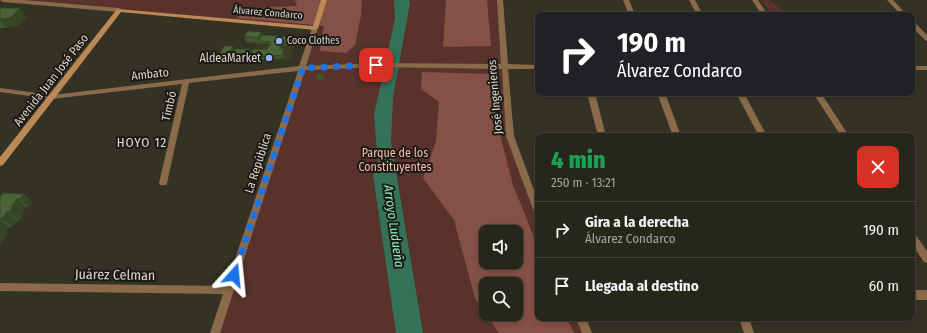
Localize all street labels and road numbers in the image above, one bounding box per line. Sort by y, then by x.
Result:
street label: Álvarez Condarco [233,2,303,22]
street label: Avenida Juan José Paso [11,31,91,129]
street label: José Ingenieros [485,59,505,135]
street label: Ambato [130,65,170,83]
street label: Timbó [159,90,179,122]
street label: La República [242,131,274,195]
street label: Juárez Celman [75,266,155,284]

